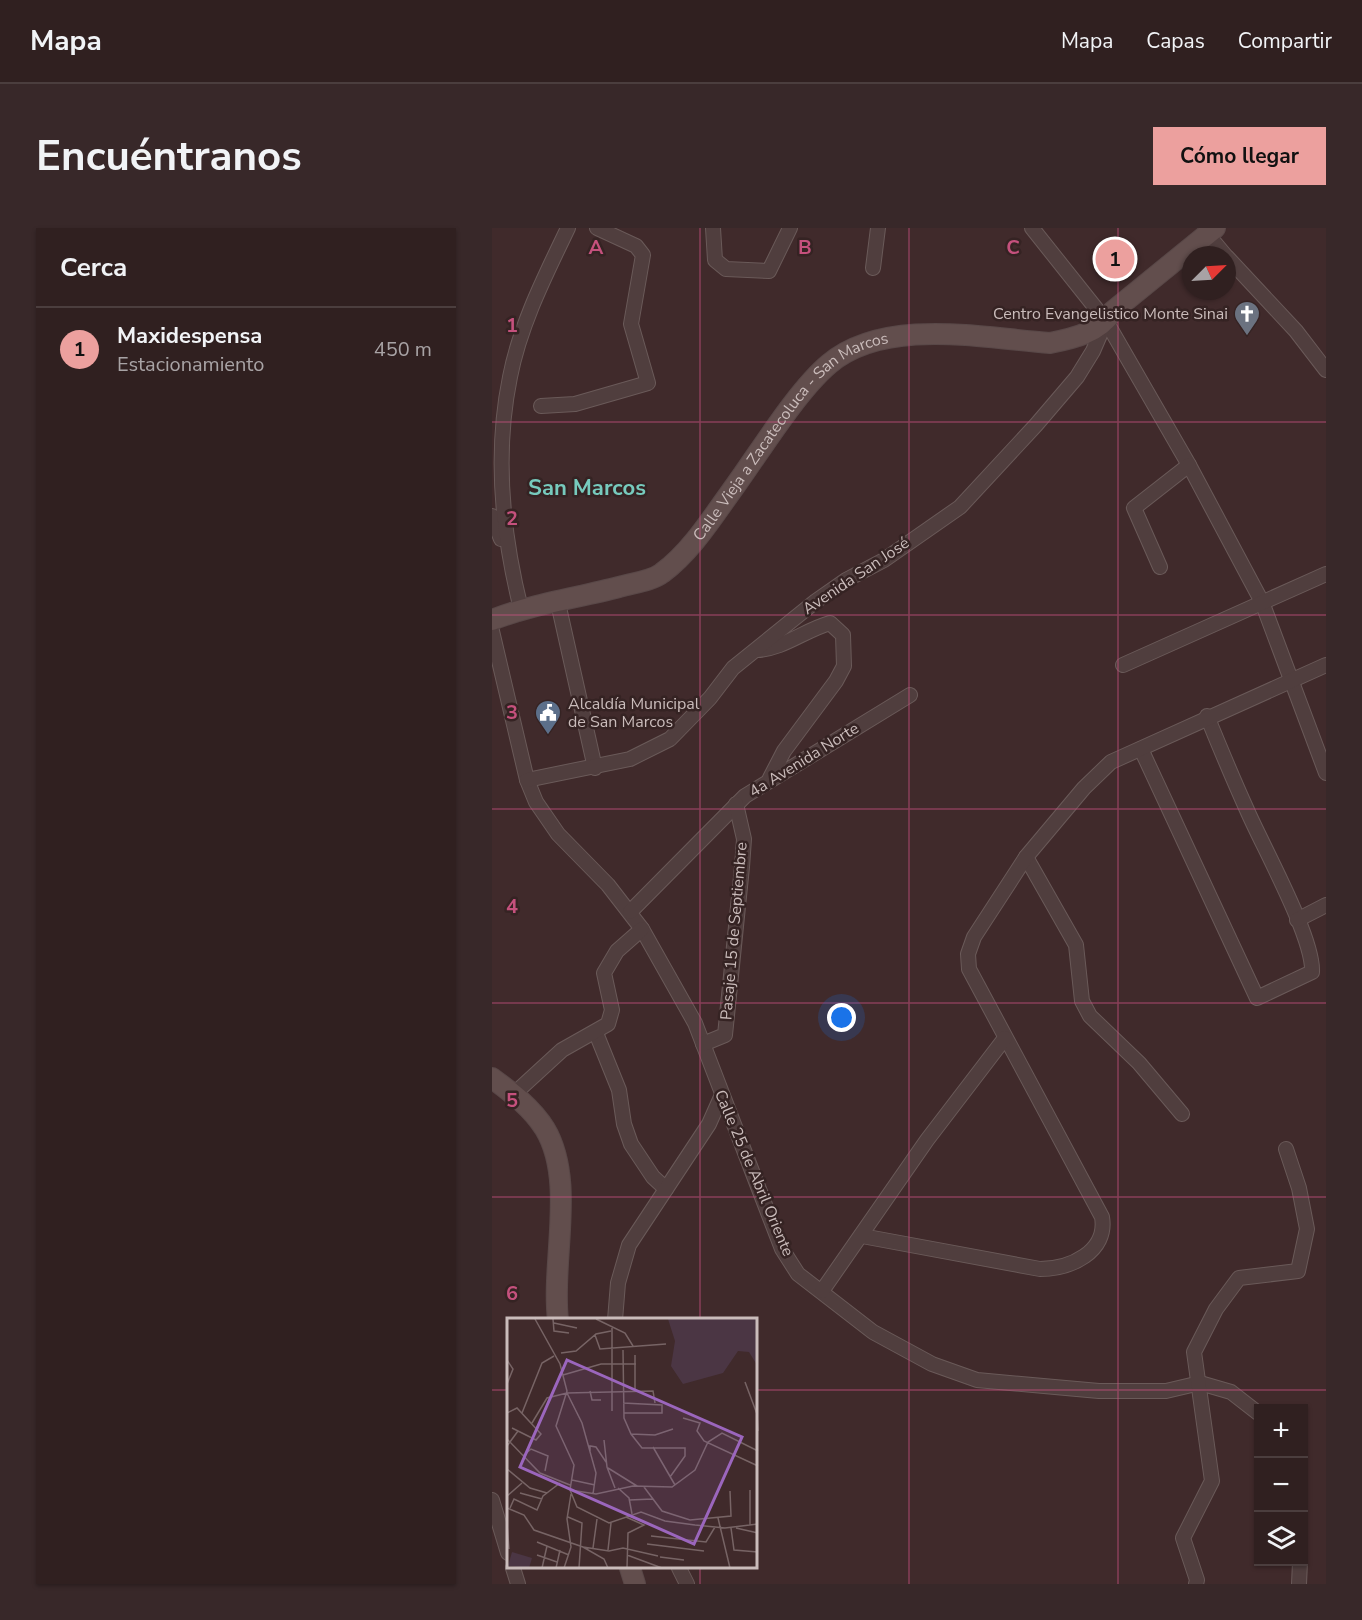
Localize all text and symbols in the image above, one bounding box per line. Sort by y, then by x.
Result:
text: Mapa [30,22,102,60]
text: Mapa [1061,27,1113,55]
text: Capas [1146,27,1205,55]
text: Compartir [1238,27,1332,55]
button: Cómo llegar [1153,127,1326,185]
text: Encuéntranos [36,128,302,185]
text: A [589,234,604,261]
text: B [798,234,812,261]
text: C [1006,234,1020,261]
pin: 1 [1096,237,1134,282]
north arrow [1182,246,1236,300]
text: Cerca [60,250,127,285]
church icon: Centro Evangelistico Monte Sinai [1232,299,1262,337]
place label: Centro Evangelistico Monte Sinai [993,303,1228,325]
text: 1 [506,312,518,339]
text: Maxidespensa [117,321,262,351]
street label: Calle Vieja a Zacatecoluca - San Marcos [688,327,890,546]
text: 1 [74,336,86,363]
text: 450 m [374,336,432,363]
text: Estacionamiento [117,351,264,378]
district label: San Marcos [528,473,646,503]
text: 2 [506,505,518,532]
street label: Avenida San José [798,532,914,620]
place label: Alcaldía Municipal de San Marcos [568,693,700,733]
public building icon: Alcaldía Municipal de San Marcos [533,698,563,736]
text: 3 [506,699,518,726]
street label: 4a Avenida Norte [745,717,863,803]
street label: Pasaje 15 de Septiembre [715,841,753,1021]
text: 4 [506,893,518,920]
your location [827,1003,856,1032]
street label: Calle 25 de Abril Oriente [709,1086,799,1260]
text: 5 [506,1087,518,1114]
text: 6 [506,1280,518,1307]
inset map [507,1318,758,1569]
map controls [1254,1404,1308,1566]
button: + [1254,1404,1308,1458]
button: − [1254,1458,1308,1512]
button: layers [1254,1512,1308,1566]

